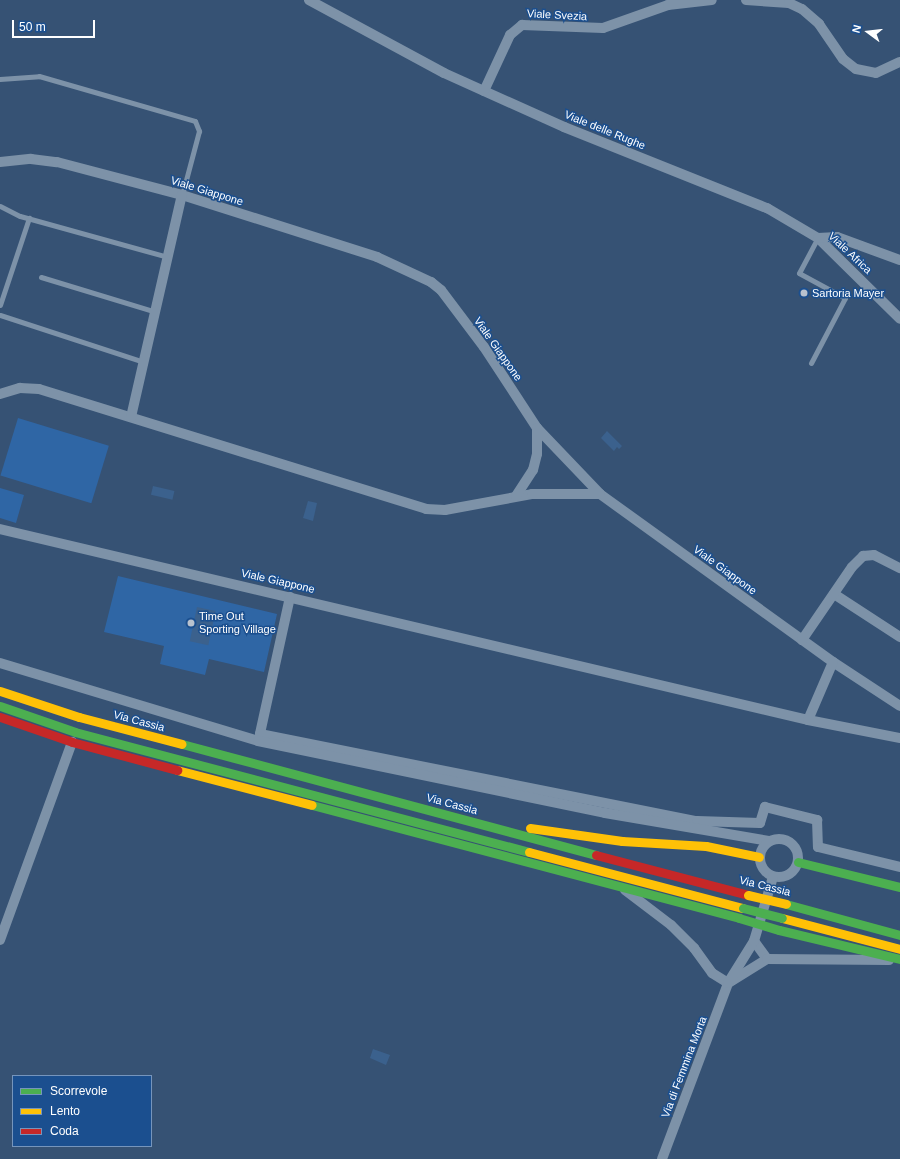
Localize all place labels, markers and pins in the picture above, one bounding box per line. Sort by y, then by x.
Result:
place label: Sartoria Mayer [812,286,884,300]
marker: Sartoria Mayer [799,288,809,298]
place label: Time Out Sporting Village [199,610,276,636]
marker: Time Out Sporting Village [186,618,196,628]

